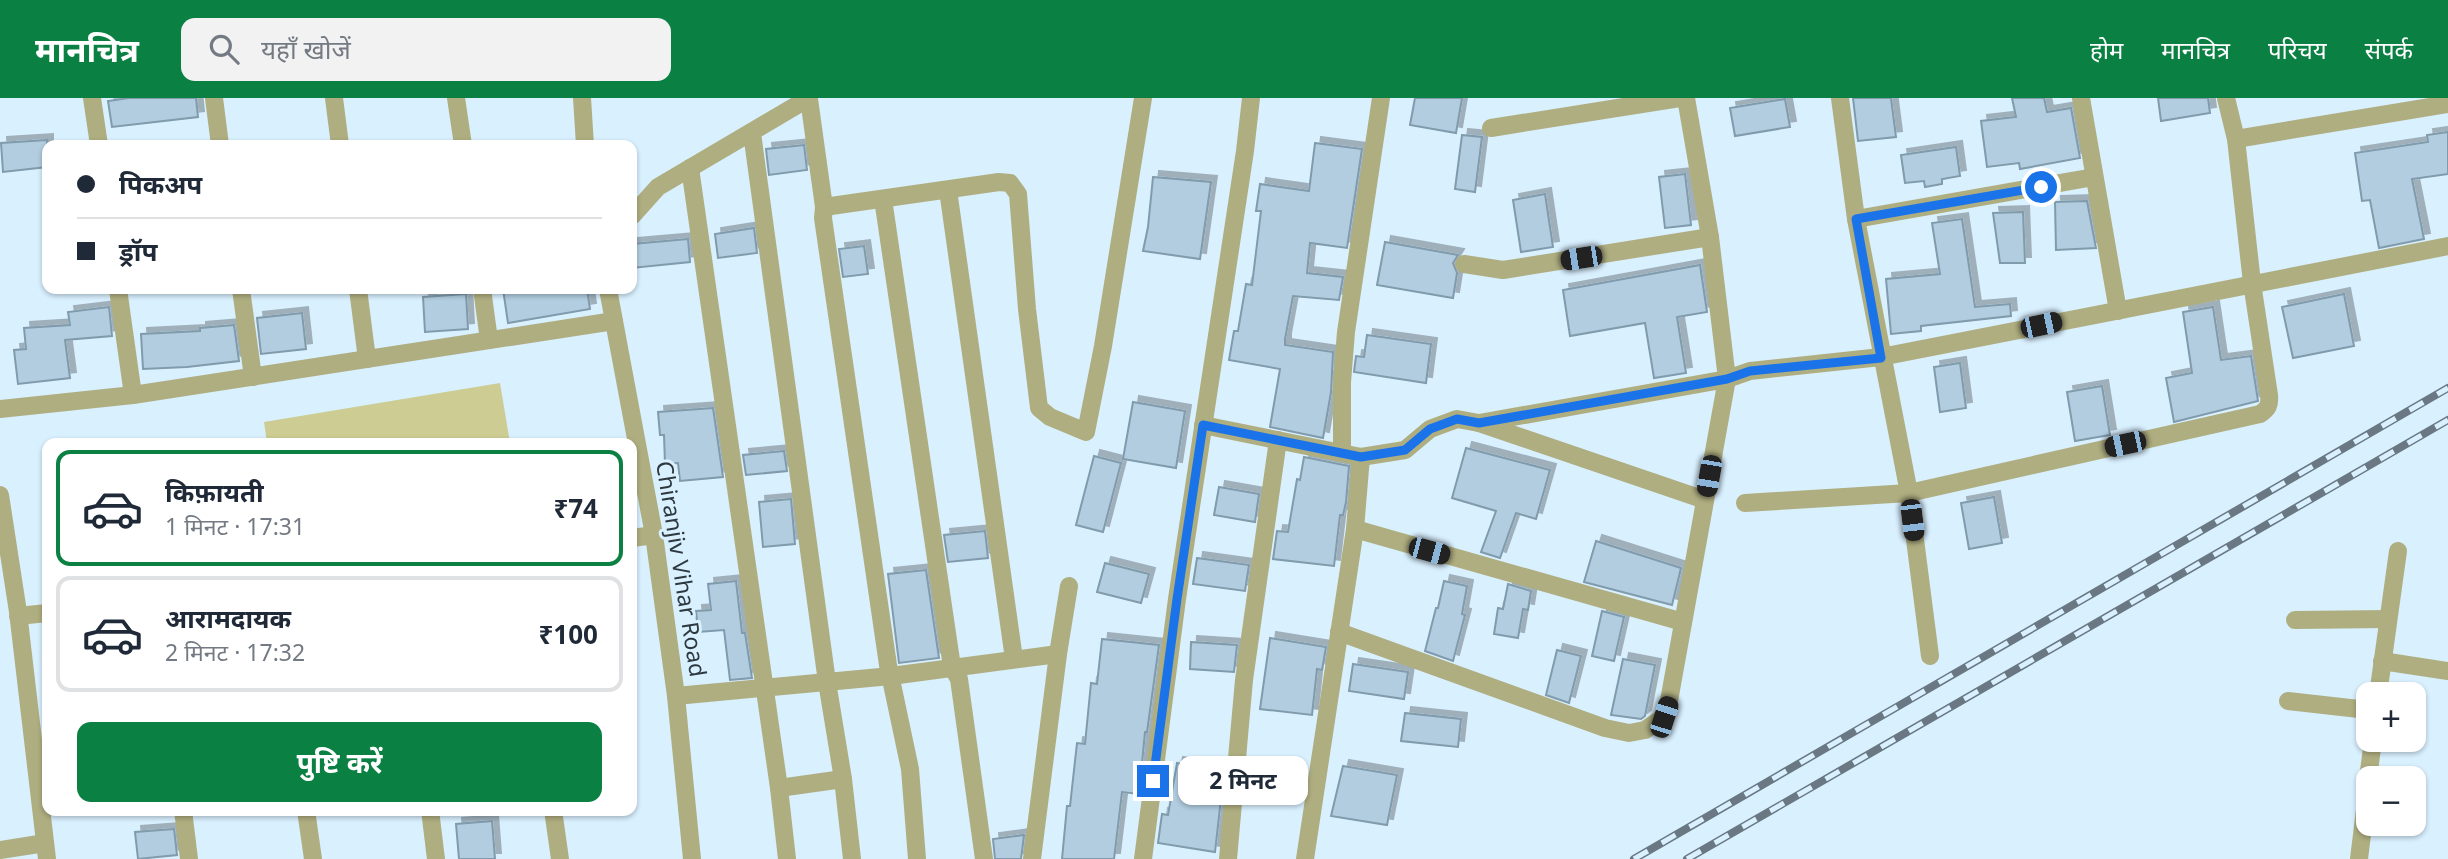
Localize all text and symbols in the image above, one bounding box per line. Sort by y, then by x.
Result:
search box [181,18,671,81]
text: मानचित्र [35,27,139,72]
icon: search [205,30,243,68]
text: यहाँ खोजें [261,31,351,67]
text: होम [2090,33,2123,66]
text: मानचित्र [2161,33,2230,66]
text: परिचय [2268,33,2327,66]
text: संपर्क [2365,33,2413,66]
text: पिकअप [119,166,202,202]
route start [2025,171,2057,203]
text: ड्रॉप [119,233,157,269]
car [1559,244,1604,272]
car [2019,310,2064,340]
car [2103,429,2148,459]
car [1696,453,1723,499]
street label: Chiranjiv Vihar Road [649,459,715,679]
text: किफ़ायती [165,474,264,510]
icon: car [81,477,144,540]
text: ₹74 [553,490,598,526]
car [1900,498,1925,542]
text: 1 मिनट · 17:31 [165,510,305,542]
car [1406,535,1453,567]
text: आरामदायक [165,600,291,636]
icon: car [81,603,144,666]
text: ₹100 [539,616,598,652]
text: 2 मिनट · 17:32 [165,636,305,668]
map controls [2356,682,2426,836]
button: + [2356,682,2426,752]
car [1648,694,1681,740]
button: पुष्टि करें [77,722,602,802]
callout: 2 मिनट [1178,756,1307,806]
text: 2 मिनट [1209,764,1277,796]
route end [1137,765,1169,797]
button: − [2356,766,2426,836]

